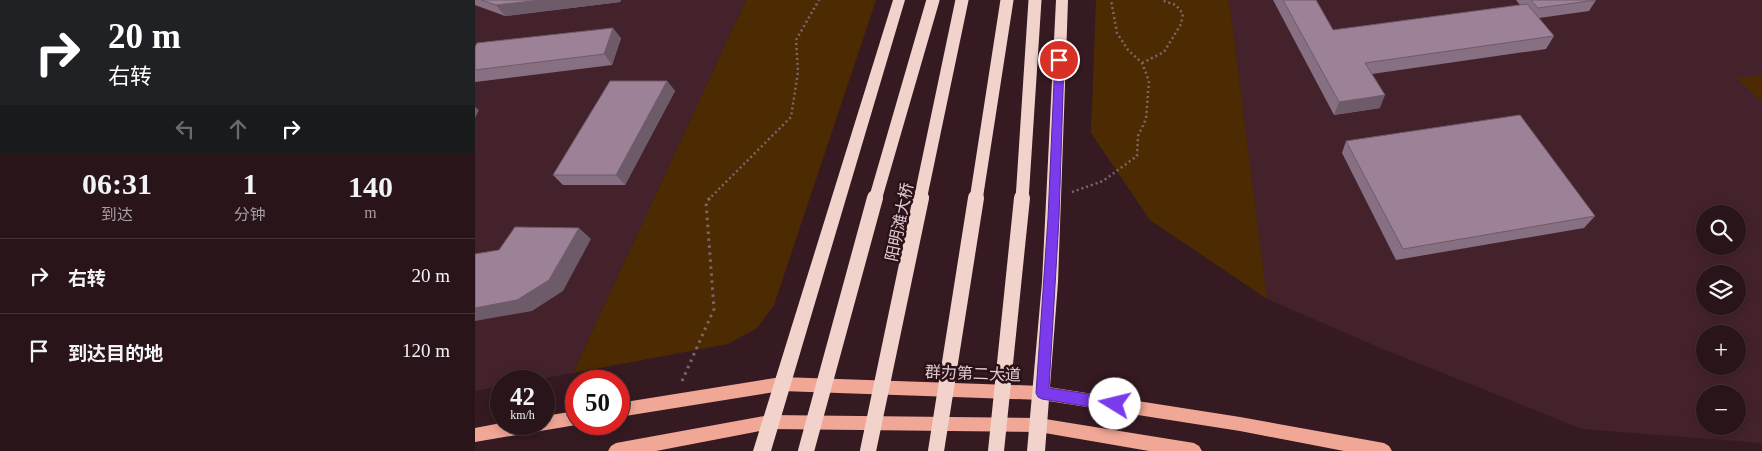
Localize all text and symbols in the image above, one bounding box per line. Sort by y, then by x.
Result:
text: 20 m [108,17,181,56]
icon: right [25,20,90,85]
pin [1038,39,1080,81]
icon: arrive [1045,46,1073,74]
text: 右转 [108,64,152,89]
icon: left [171,115,199,143]
icon: ahead [224,115,252,143]
icon: right [277,115,305,143]
text: 06:31 [82,167,152,200]
text: 1 [242,167,257,200]
text: 140 [348,170,393,203]
street label: 阳明滩大桥 [883,181,916,263]
text: m [364,204,377,221]
map controls [1696,205,1746,435]
button: search [1696,205,1746,255]
text: 到达 [101,206,133,223]
text: 分钟 [234,206,266,223]
icon: right [25,262,53,290]
text: 20 m [411,265,450,286]
button: layers [1696,265,1746,315]
text: 右转 [68,268,106,289]
button: + [1696,325,1746,375]
icon: arrive [25,337,53,365]
text: 120 m [402,340,450,361]
text: 到达目的地 [68,343,163,364]
street label: 群力第二大道 [925,363,1021,384]
speed limit sign: 50 [565,370,630,435]
position arrow [1088,377,1140,429]
text: 42 [510,383,535,410]
button: − [1696,385,1746,435]
text: km/h [510,408,535,422]

